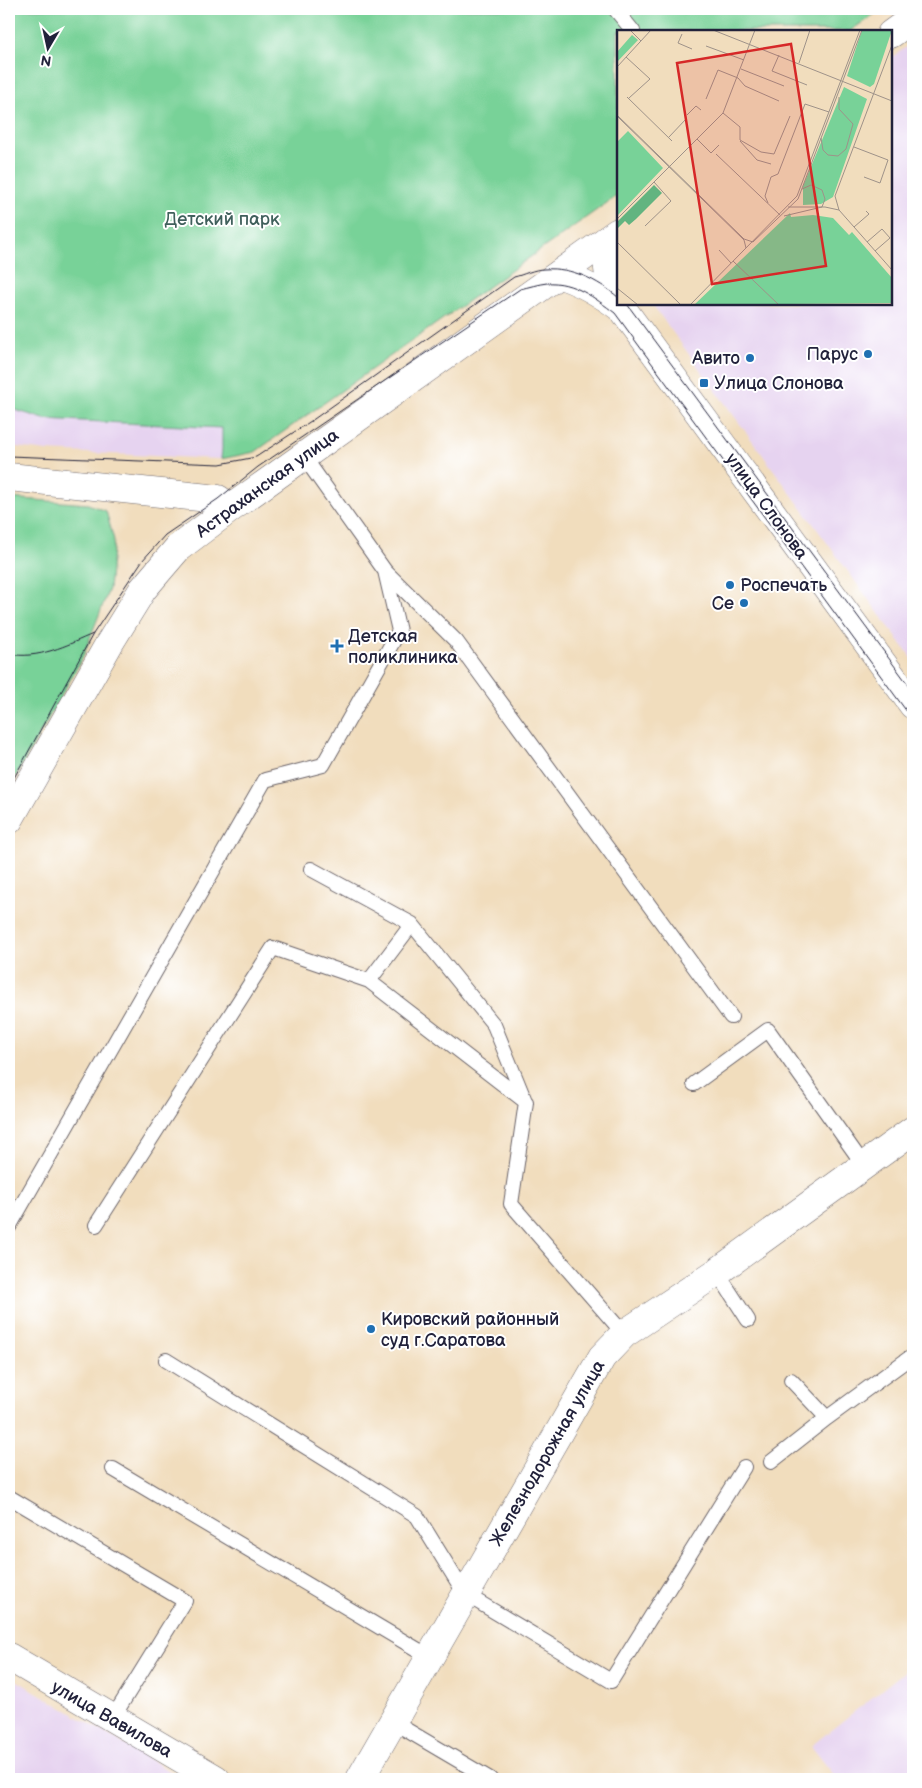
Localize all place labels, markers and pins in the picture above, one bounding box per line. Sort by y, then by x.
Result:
place label: Парус [807,344,858,365]
place label: Авито [691,348,740,369]
marker: Парус [862,348,874,360]
marker: Авито [744,352,756,364]
place label: Улица Слонова [714,373,844,394]
marker: Улица Слонова [698,377,710,389]
place label: Роспечать [740,575,827,596]
marker: Роспечать [724,579,736,591]
place label: Се [712,593,734,614]
marker: Се [738,597,750,609]
place label: Детская поликлиника [348,626,458,668]
marker: Детская поликлиника [330,639,344,653]
place label: Кировский районный суд г.Саратова [381,1309,559,1351]
marker: Кировский районный суд г.Саратова [365,1323,377,1335]

